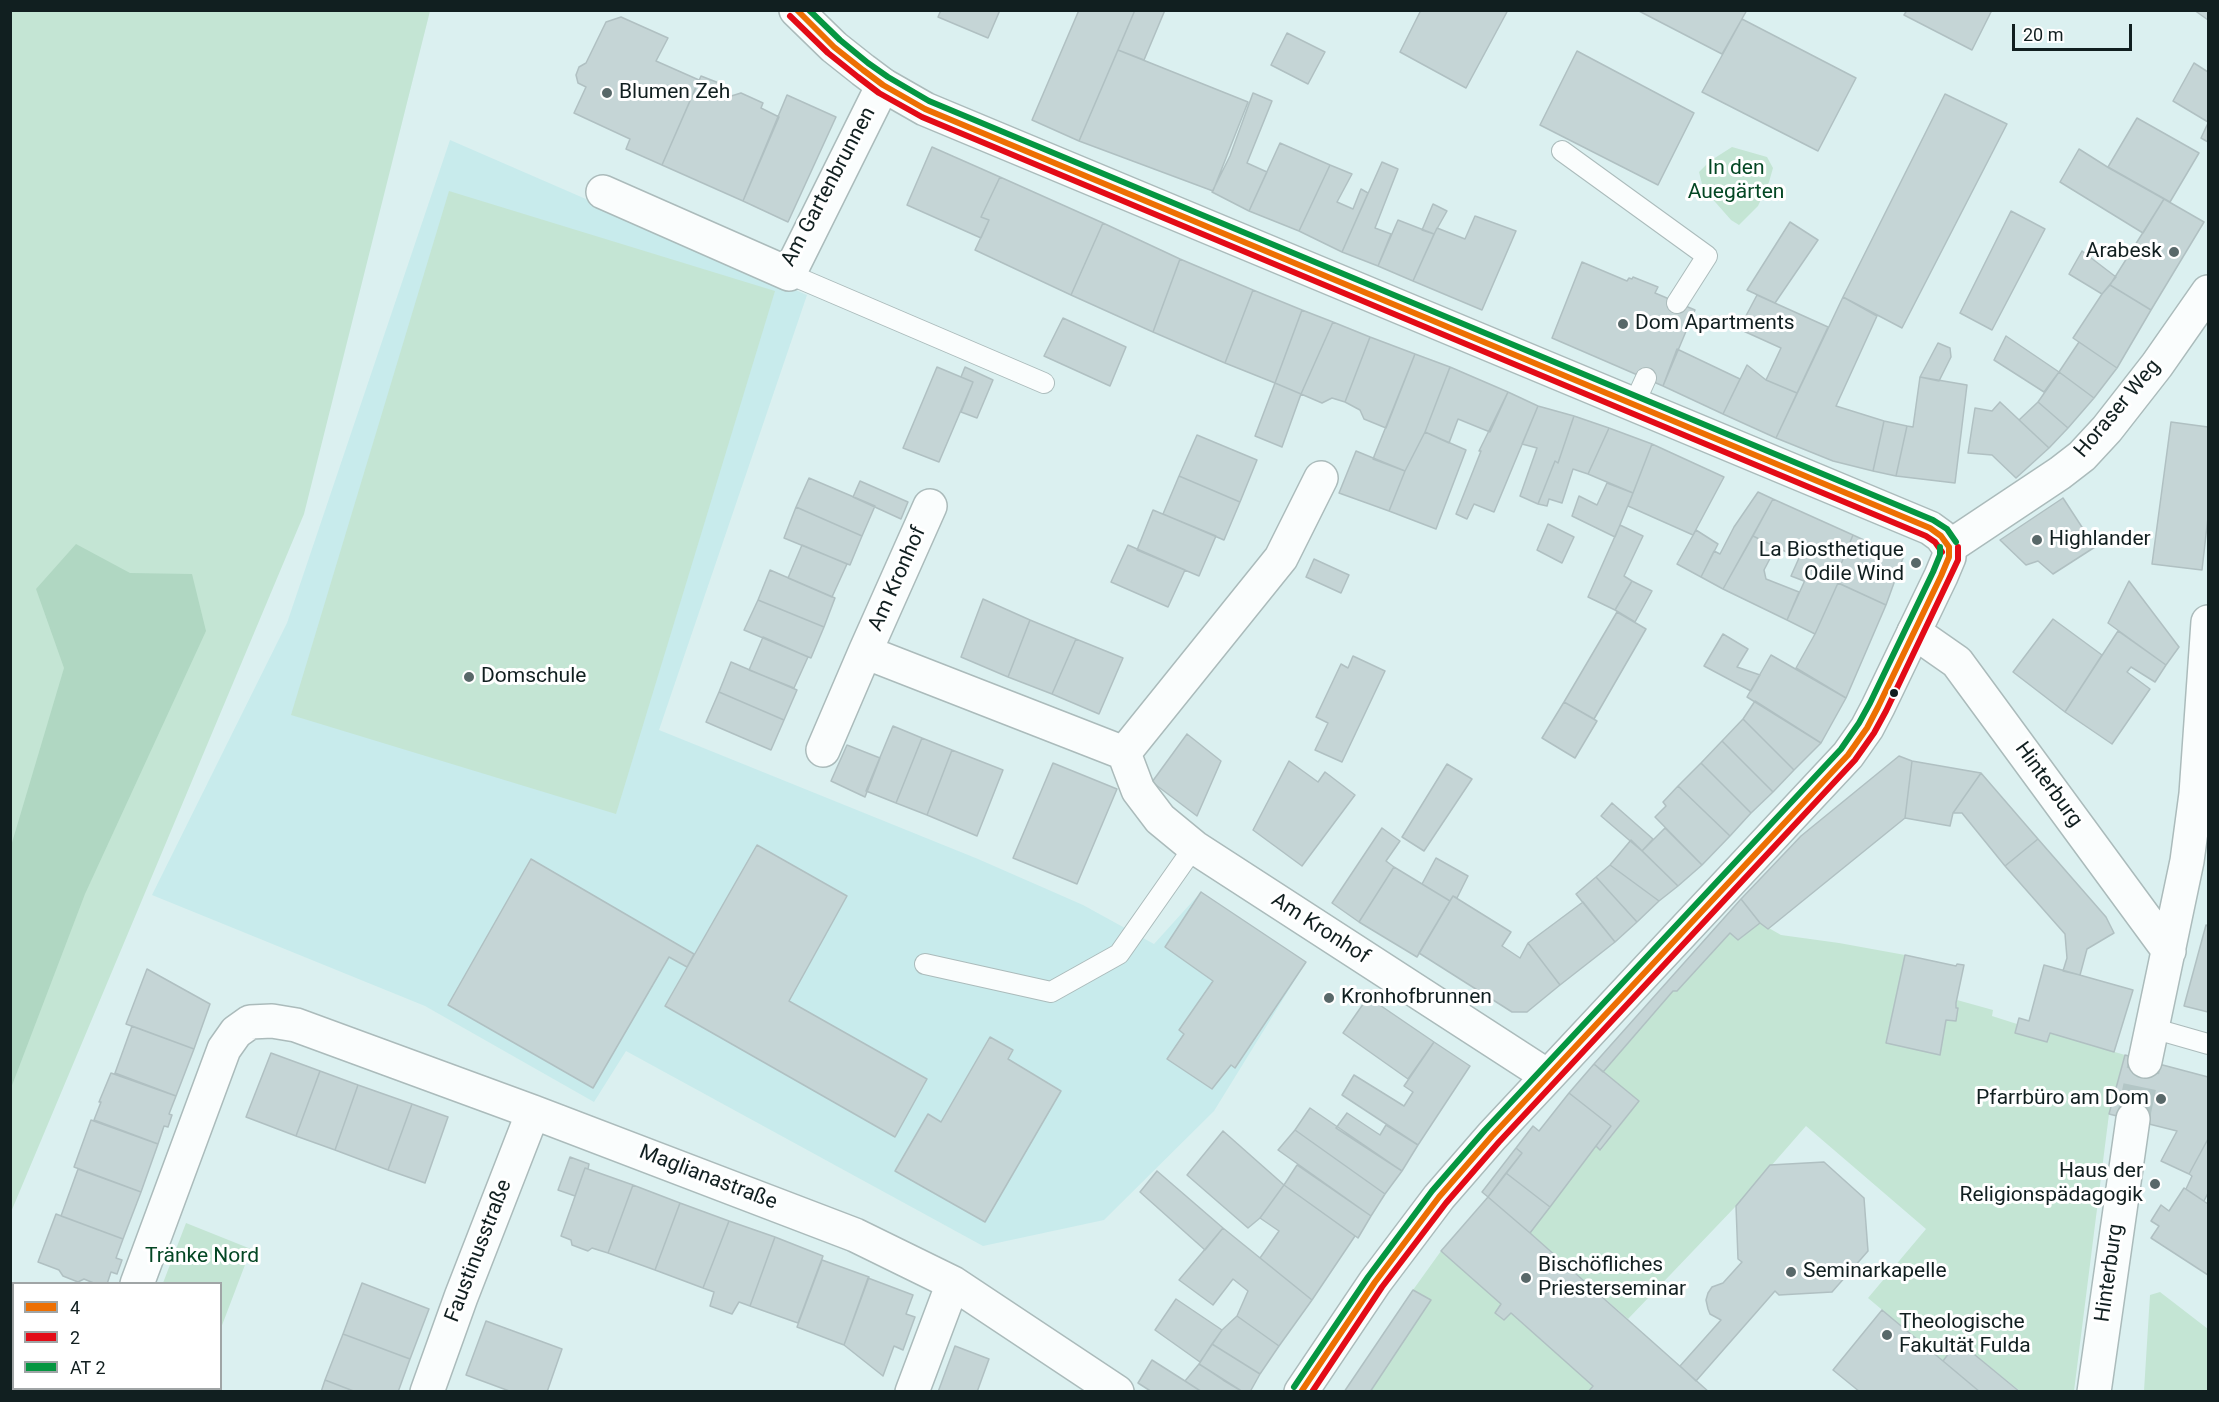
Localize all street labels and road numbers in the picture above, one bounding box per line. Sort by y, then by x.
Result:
street label: Am Gartenbrunnen [776,103,882,271]
street label: Horaser Weg [2070,355,2166,463]
street label: Am Kronhof [864,523,932,635]
street label: Hinterburg [2009,738,2087,832]
street label: Am Kronhof [1266,888,1374,970]
street label: Maglianastraße [635,1140,781,1216]
street label: Faustinusstraße [440,1176,518,1326]
street label: Hinterburg [2091,1222,2129,1324]

